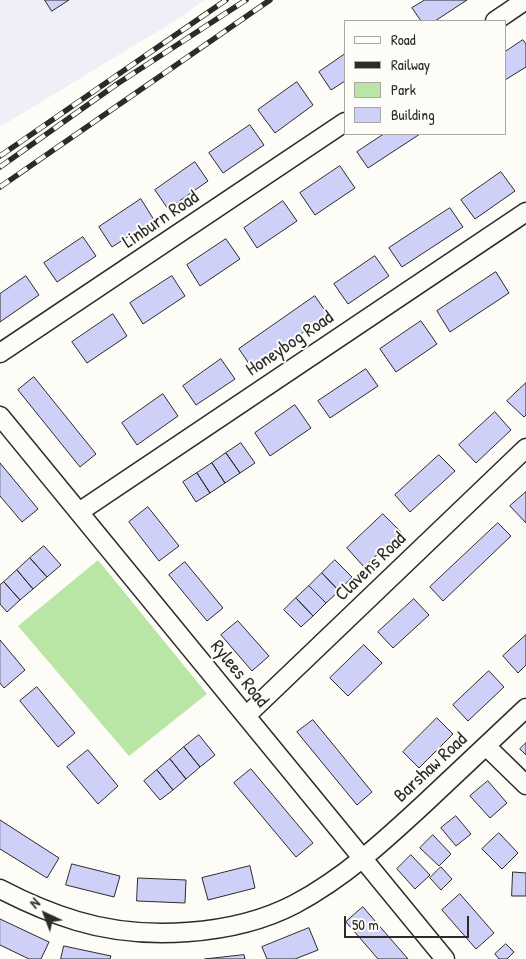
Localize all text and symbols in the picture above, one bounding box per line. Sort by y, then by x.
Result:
legend [344,20,506,135]
text: Road [391,29,416,50]
text: Railway [391,54,430,75]
text: Park [391,79,416,100]
text: Building [391,104,435,125]
street label: Linburn Road [119,186,203,254]
street label: Honeybog Road [242,307,338,381]
street label: Clavens Road [331,528,411,606]
street label: Rylees Road [205,636,273,712]
street label: Barshaw Road [390,728,472,808]
north arrow [20,889,70,939]
text: N [25,893,44,912]
scale bar [346,906,471,938]
text: 50 m [352,914,379,935]

